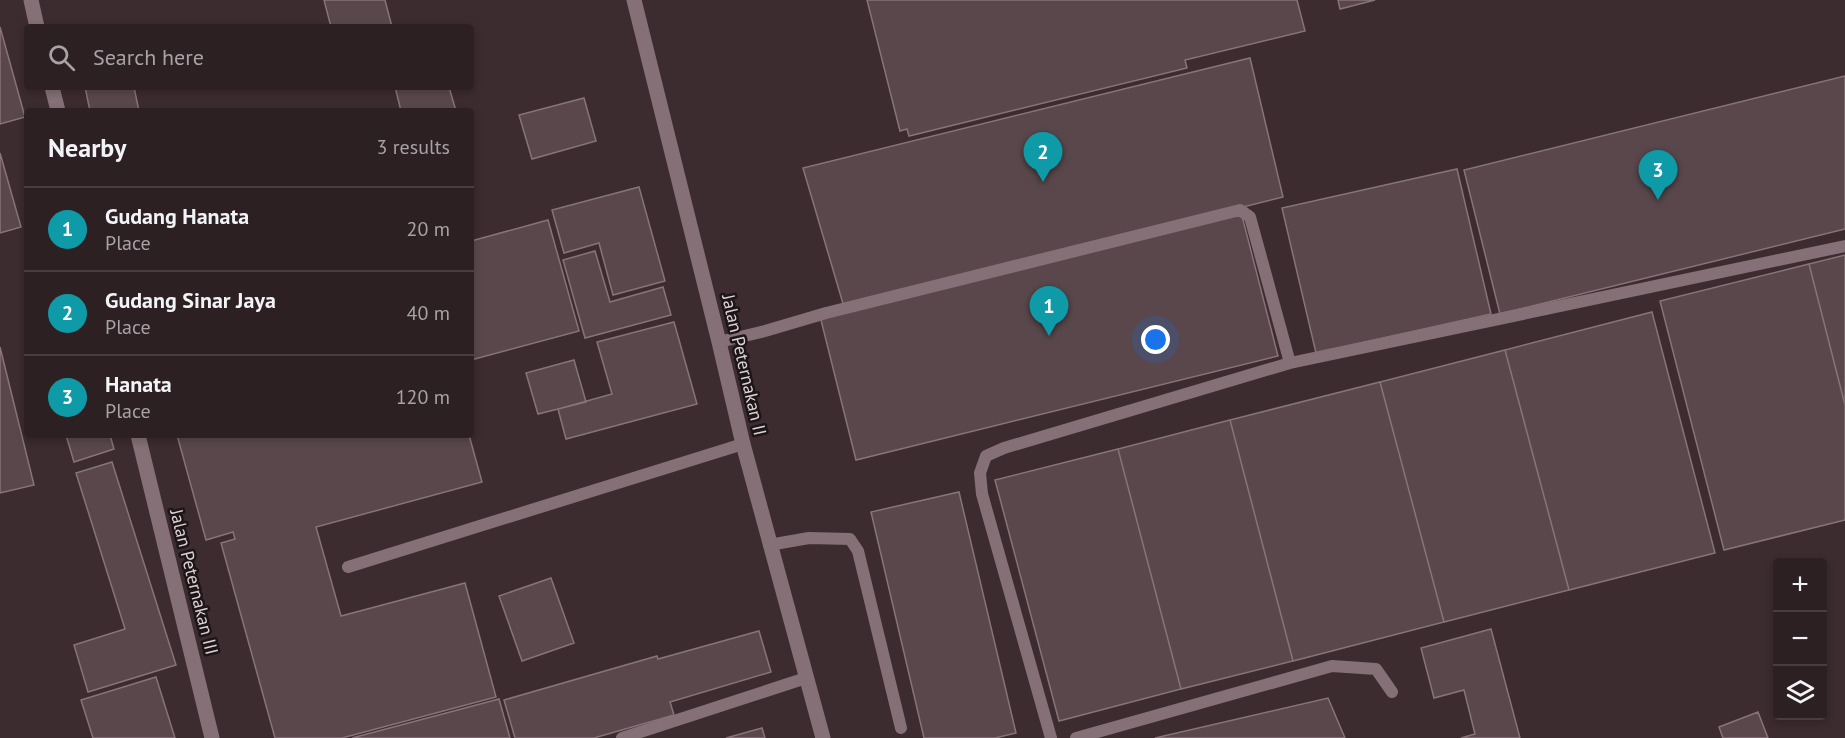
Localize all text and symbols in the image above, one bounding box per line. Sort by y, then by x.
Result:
search box [24,24,474,90]
icon: search [45,41,78,74]
text: Search here [93,43,204,71]
text: Nearby [48,131,126,164]
pin: 2 [1024,132,1062,182]
text: 3 results [377,134,450,160]
pin: 3 [1638,150,1678,200]
text: Gudang Hanata [105,202,249,230]
text: 1 [62,216,73,242]
text: 20 m [407,216,450,242]
text: Place [105,230,151,256]
text: Gudang Sinar Jaya [105,286,276,314]
pin: 1 [1030,286,1068,336]
street label: Jalan Peternakan II [717,291,772,438]
text: 2 [62,300,73,326]
text: 40 m [407,300,450,326]
text: Place [105,314,151,340]
your location [1141,325,1170,354]
text: Hanata [105,370,172,398]
text: 3 [62,384,73,410]
text: 120 m [396,384,450,410]
text: Place [105,398,151,424]
street label: Jalan Peternakan III [165,506,224,657]
map controls [1773,558,1827,720]
button: + [1773,558,1827,612]
button: − [1773,612,1827,666]
button: layers [1773,666,1827,720]

